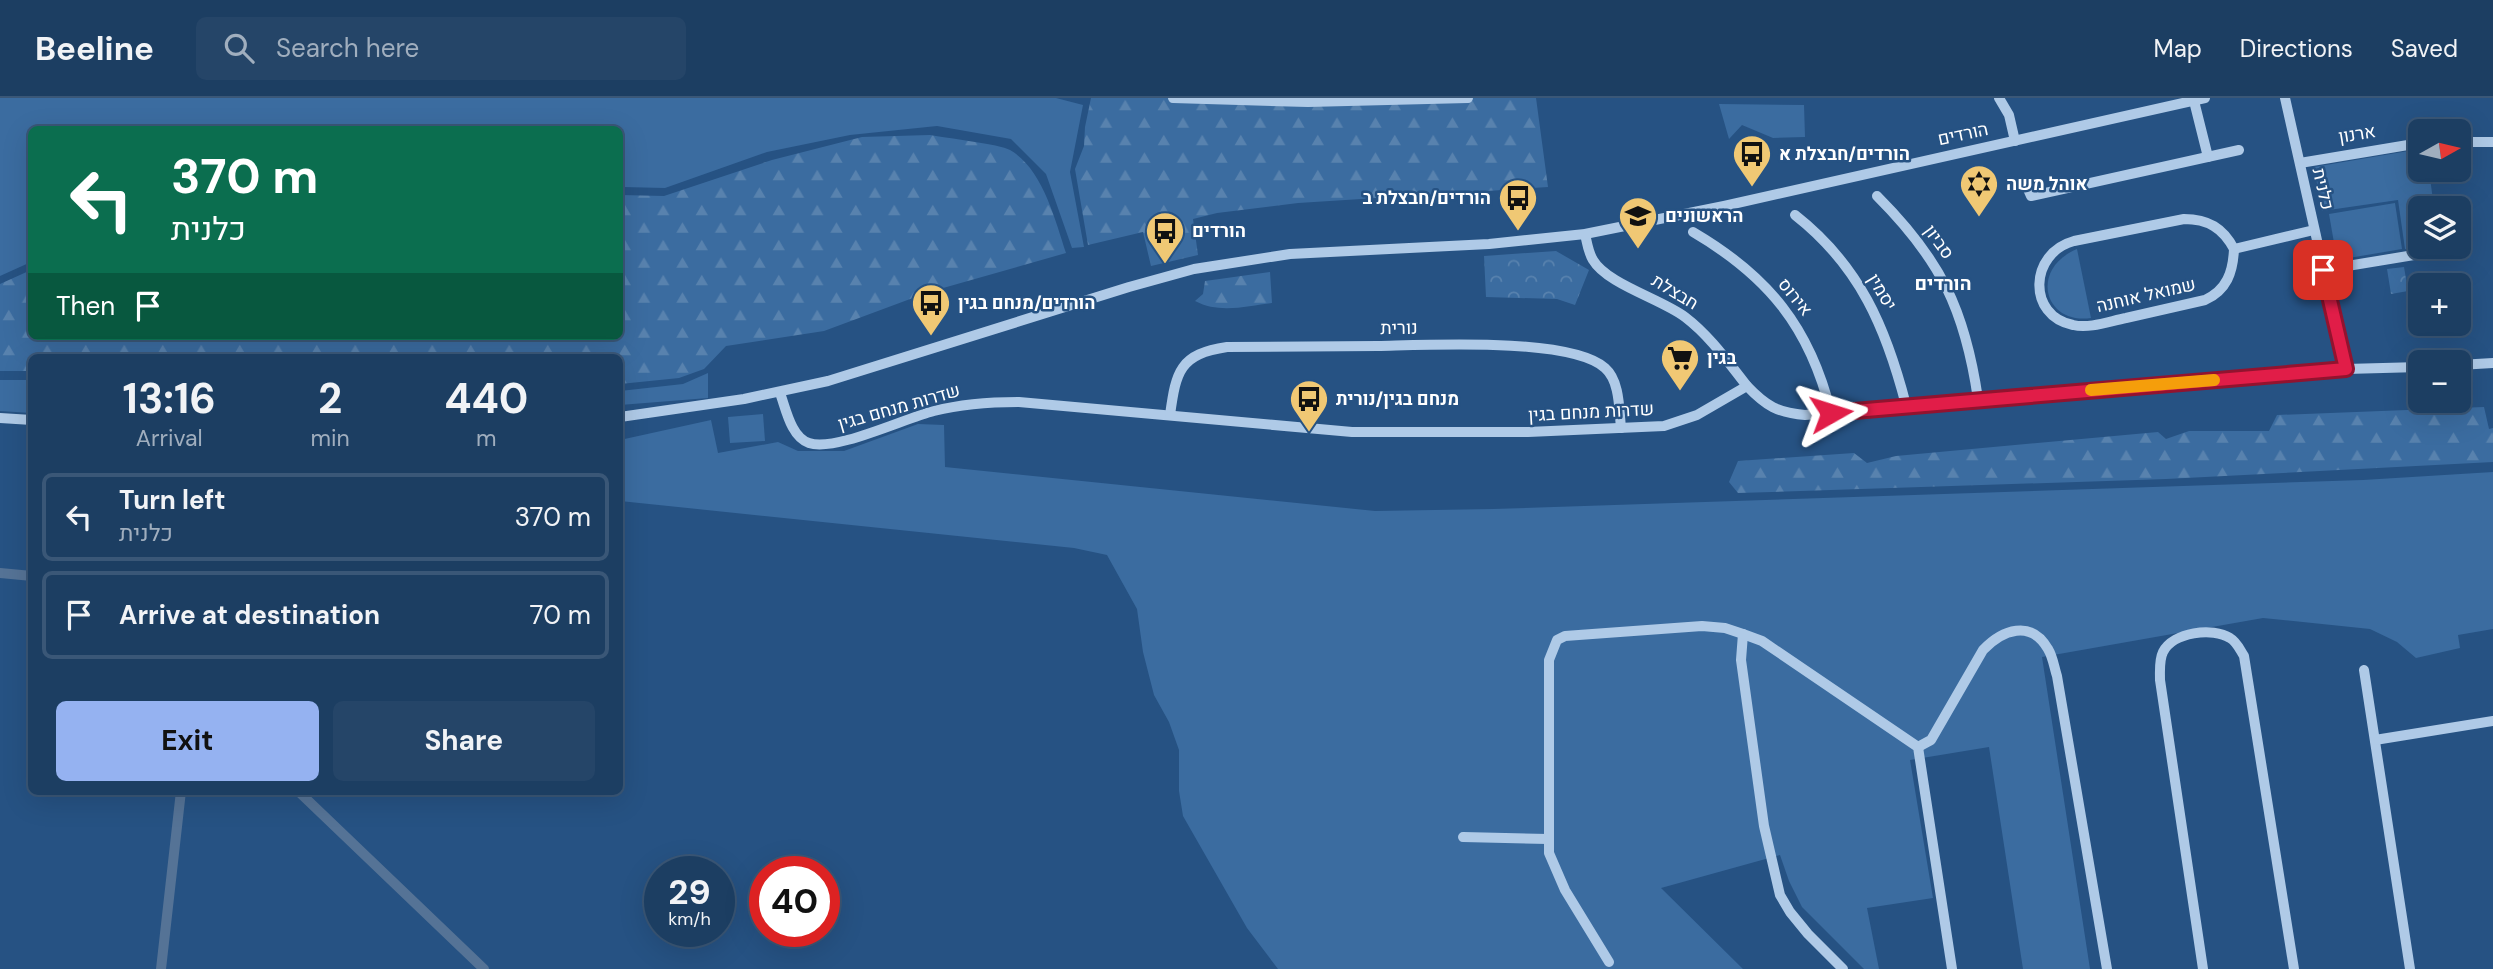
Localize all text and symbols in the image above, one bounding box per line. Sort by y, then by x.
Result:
search box [196,17,686,80]
text: Beeline [35,27,154,70]
icon: search [220,29,258,67]
text: Search here [276,31,419,65]
text: Map [2154,33,2202,64]
text: Directions [2240,33,2353,64]
text: Saved [2391,33,2458,64]
street label: הורדים [1936,117,1990,151]
street label: ארנון [2337,119,2377,149]
north arrow [2408,119,2471,182]
map controls [2408,119,2471,413]
bus stop icon: הורדים/חבצלת א [1731,133,1773,188]
place label: הורדים/חבצלת א [1779,142,1910,166]
text: 370 m [171,144,318,208]
icon: left [56,154,147,245]
synagogue icon: אוהל משה [1958,163,2000,218]
street label: כלנית [2307,166,2339,212]
place label: אוהל משה [2006,172,2088,196]
bus stop icon: הורדים/חבצלת ב [1497,177,1539,232]
place label: הורדים/חבצלת ב [1362,186,1491,210]
school or university icon: הראשונים [1617,195,1659,250]
button: layers [2408,196,2471,259]
place label: הראשונים [1665,204,1743,228]
text: כלנית [171,208,246,250]
bus stop icon: הורדים [1144,210,1186,265]
place label: הורדים [1192,219,1246,243]
street label: סביון [1918,220,1960,264]
pin [2293,240,2353,300]
icon: arrive [2304,251,2342,289]
street label: חבצלת [1647,269,1703,315]
street label: יסמין [1862,269,1902,315]
district label: הורדים [1915,271,1971,296]
street label: שמואל אוחנה [2094,272,2198,318]
street label: אירוס [1772,273,1818,321]
button: + [2408,273,2471,336]
bus stop icon: הורדים/מנחם בגין [910,282,952,337]
icon: arrive [129,287,167,325]
text: Then [56,289,115,323]
place label: הורדים/מנחם בגין [958,291,1095,315]
street label: נורית [1380,316,1418,340]
supermarket icon: בגין [1659,337,1701,392]
place label: בגין [1707,346,1737,370]
button: − [2408,350,2471,413]
text: 13:16 [123,371,216,426]
text: 2 [318,371,342,426]
text: 440 [444,371,528,426]
position arrow [1794,376,1868,450]
street label: שדרות מנחם בגין [835,378,963,436]
bus stop icon: מנחם בגין/נורית [1288,378,1330,433]
place label: מנחם בגין/נורית [1336,387,1459,411]
street label: שדרות מנחם בגין [1527,397,1655,427]
text: Arrival [136,423,203,453]
text: min [310,423,350,453]
text: m [476,423,497,453]
text: Turn left [119,483,226,517]
icon: left [60,498,98,536]
text: 370 m [515,500,591,534]
text: כלנית [119,518,173,548]
icon: arrive [60,596,98,634]
text: Arrive at destination [119,598,380,632]
text: 70 m [530,598,591,632]
button: Exit [56,701,319,781]
button: Share [333,701,595,781]
speed limit sign: 40 [749,856,840,947]
text: 29 [668,869,711,915]
text: km/h [668,907,711,931]

